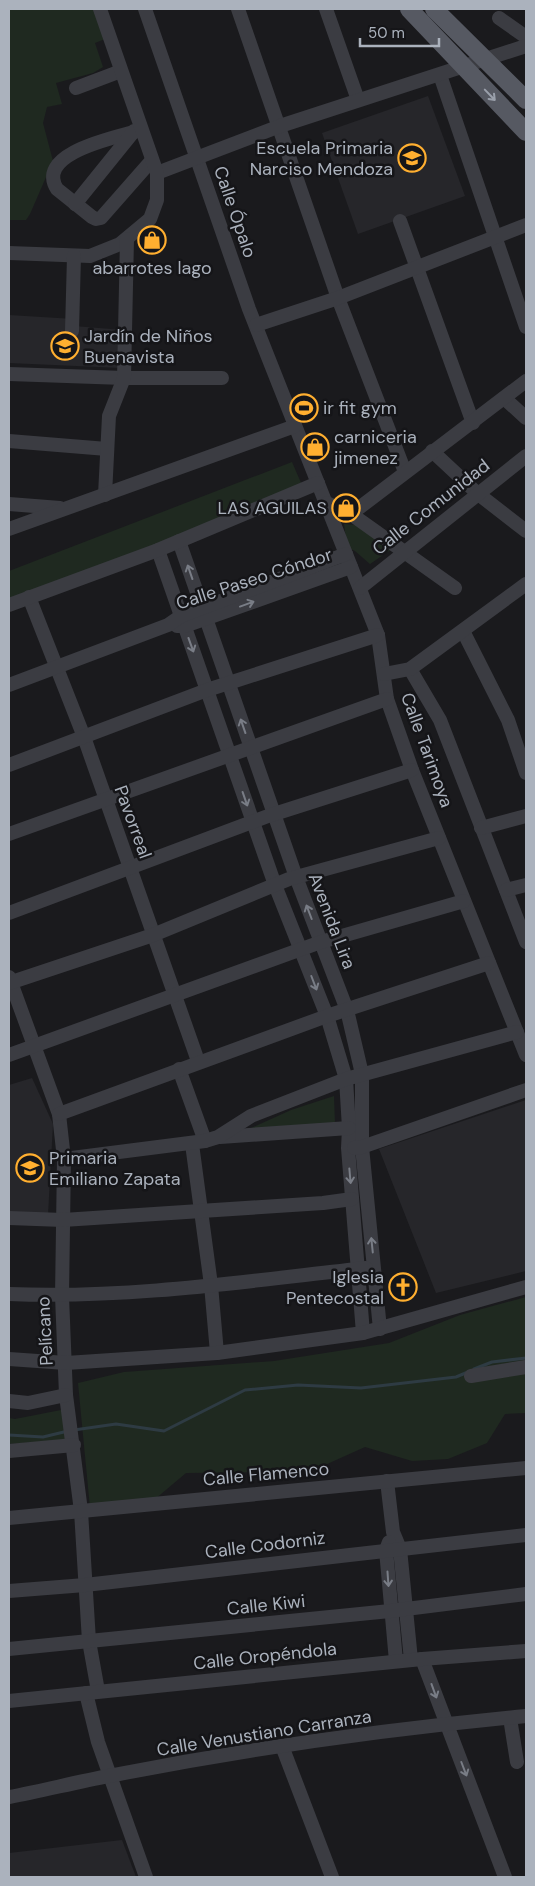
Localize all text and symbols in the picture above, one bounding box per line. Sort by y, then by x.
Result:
scale bar [360,15,439,47]
text: 50 m [368,23,405,43]
one-way arrow [484,88,496,101]
place label: Escuela Primaria Narciso Mendoza [250,136,393,181]
school or university icon: Escuela Primaria Narciso Mendoza [397,143,427,173]
street label: Calle Ópalo [208,163,262,261]
shop icon: abarrotes lago [137,225,167,255]
place label: abarrotes lago [92,256,212,280]
place label: Jardín de Niños Buenavista [84,324,213,369]
school or university icon: Jardín de Niños Buenavista [50,331,80,361]
sports icon: ir fit gym [289,393,319,423]
place label: ir fit gym [323,396,397,420]
place label: carniceria jimenez [333,425,417,470]
shop icon: carniceria jimenez [300,432,330,462]
street label: Calle Comunidad [367,454,495,560]
shop icon: LAS AGUILAS [331,493,361,523]
place label: LAS AGUILAS [218,496,327,520]
street label: Calle Paseo Cóndor [173,542,335,616]
one-way arrow [185,565,194,580]
one-way arrow [239,599,254,608]
one-way arrow [187,637,196,653]
street label: Calle Tarimoya [395,689,459,811]
one-way arrow [238,718,247,734]
street label: Pavorreal [109,782,157,862]
one-way arrow [240,791,250,807]
street label: Avenida Lira [303,870,361,972]
one-way arrow [304,905,313,920]
one-way arrow [311,976,320,991]
place label: Primaria Emiliano Zapata [49,1146,181,1191]
school or university icon: Primaria Emiliano Zapata [15,1153,45,1183]
one-way arrow [345,1167,355,1183]
one-way arrow [367,1238,377,1254]
place label: Iglesia Pentecostal [286,1265,384,1310]
church icon: Iglesia Pentecostal [388,1272,418,1302]
street label: Pelícano [31,1296,59,1366]
street label: Calle Flamenco [202,1457,330,1491]
street label: Calle Codorniz [204,1526,326,1564]
one-way arrow [383,1571,392,1587]
street label: Calle Kiwi [226,1589,306,1621]
street label: Calle Oropéndola [192,1637,338,1675]
one-way arrow [430,1683,439,1699]
street label: Calle Venustiano Carranza [155,1704,373,1762]
one-way arrow [460,1761,469,1777]

